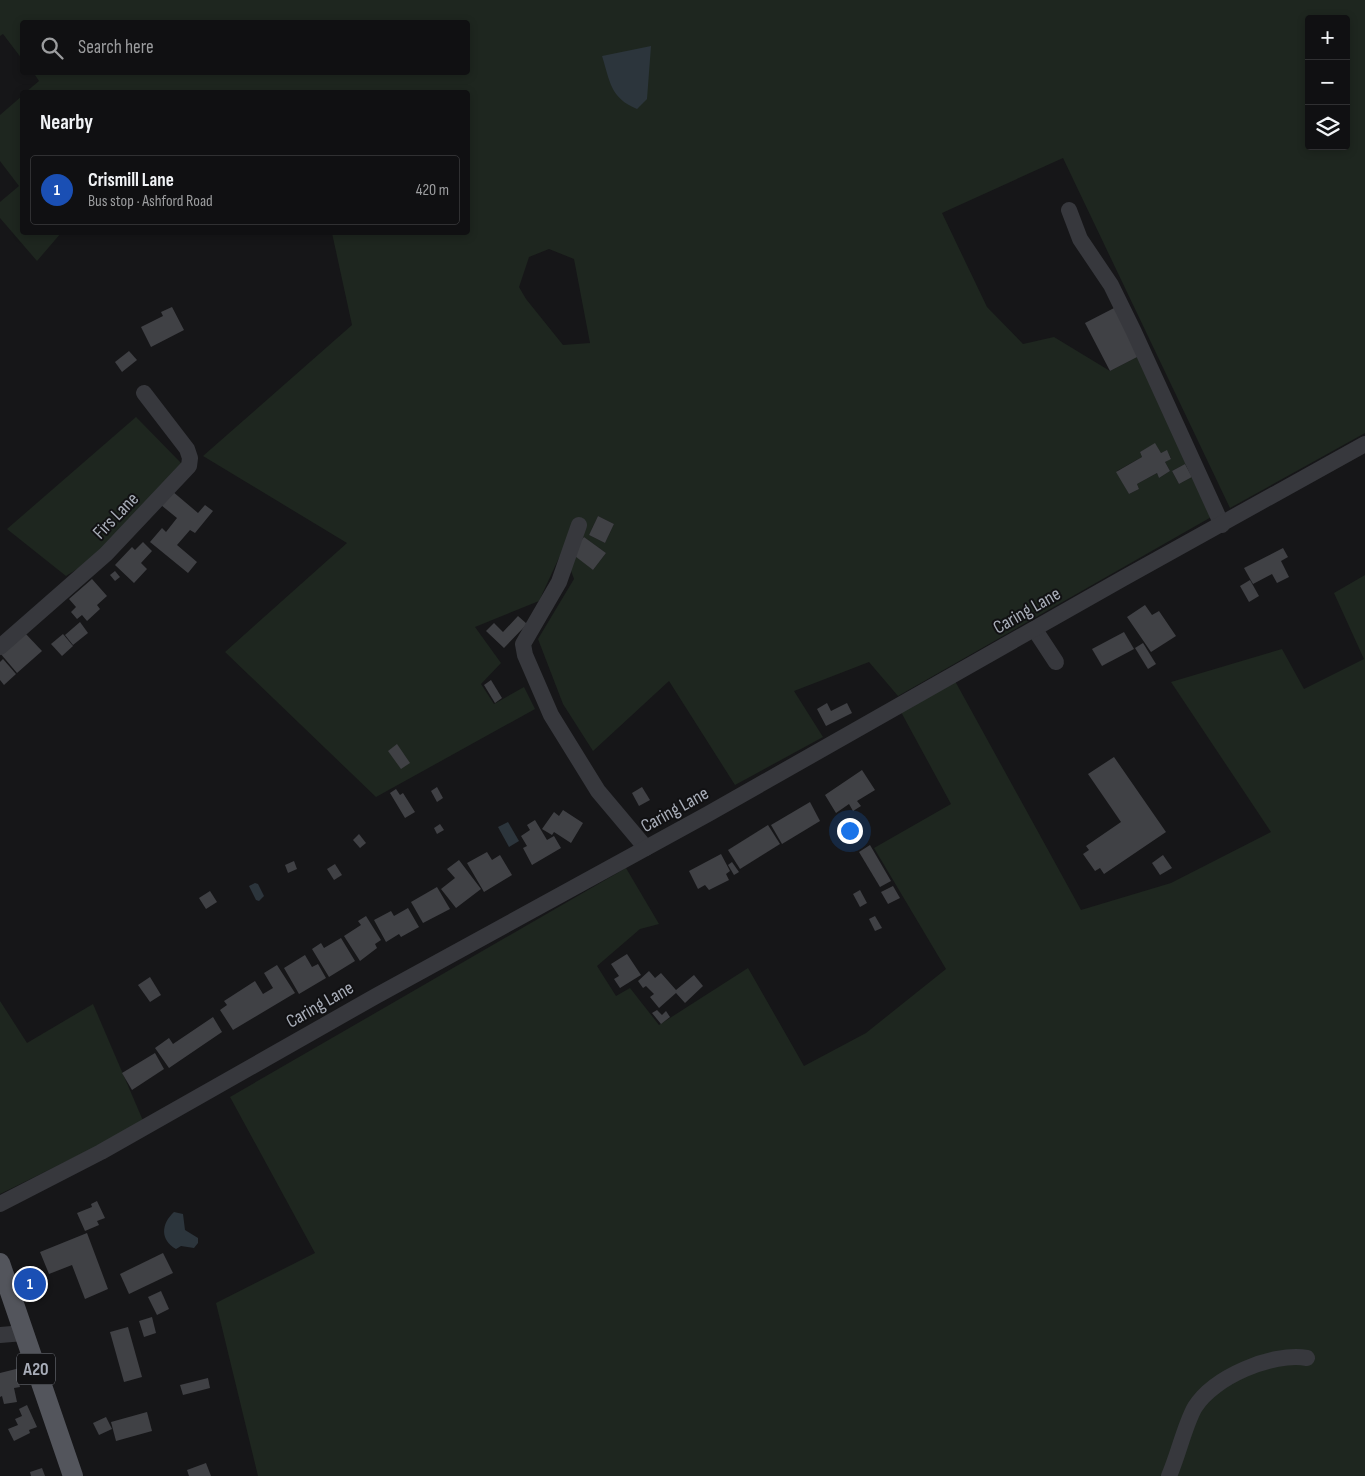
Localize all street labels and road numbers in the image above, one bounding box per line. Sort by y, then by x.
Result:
street label: Firs Lane [88,488,144,544]
street label: Caring Lane [989,583,1065,639]
street label: Caring Lane [637,782,713,838]
street label: Caring Lane [282,977,358,1033]
road number: A20 [17,1354,55,1385]

